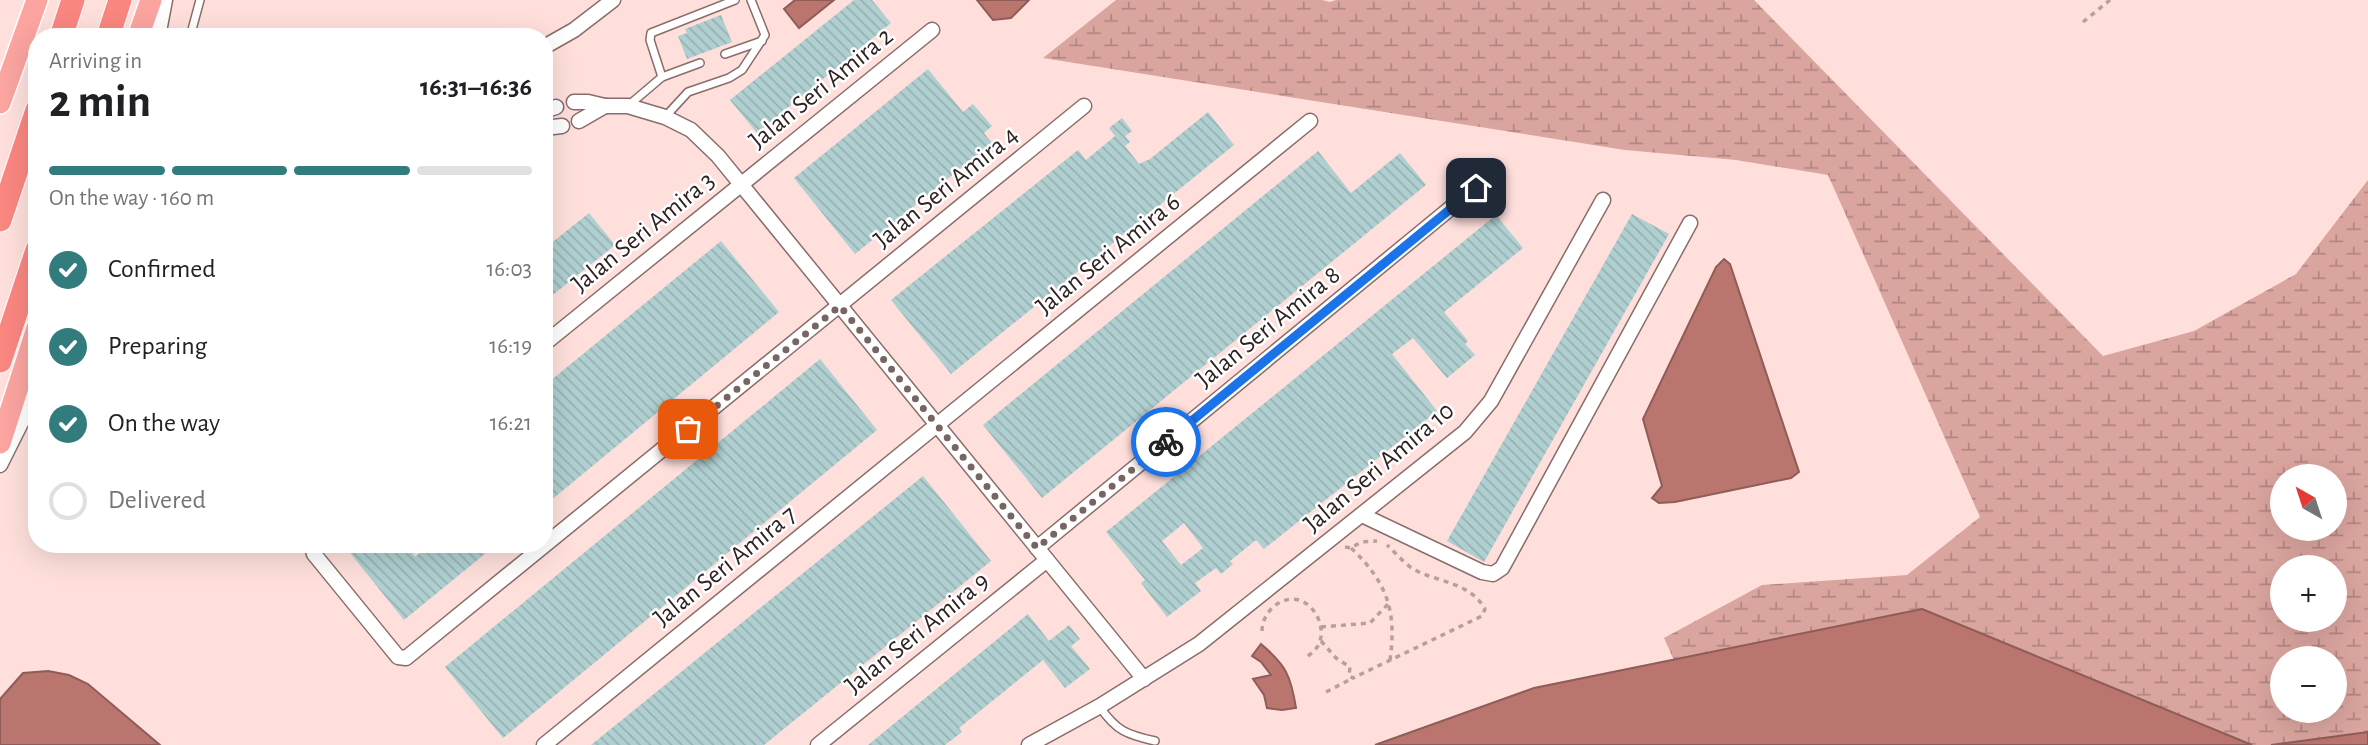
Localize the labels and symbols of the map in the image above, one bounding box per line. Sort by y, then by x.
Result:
street label: Jalan Seri Amira 2 [744,22,898,154]
street label: Jalan Seri Amira 4 [869,121,1023,253]
pin [1446,158,1506,218]
street label: Jalan Seri Amira 3 [567,167,719,297]
street label: Jalan Seri Amira 6 [1031,188,1185,320]
street label: Jalan Seri Amira 8 [1191,261,1345,393]
street label: Jalan Seri Amira 10 [1299,397,1459,537]
pin [658,399,718,459]
courier [1131,407,1201,477]
north arrow [2270,464,2347,541]
street label: Jalan Seri Amira 7 [649,501,801,631]
street label: Jalan Seri Amira 9 [840,567,994,699]

